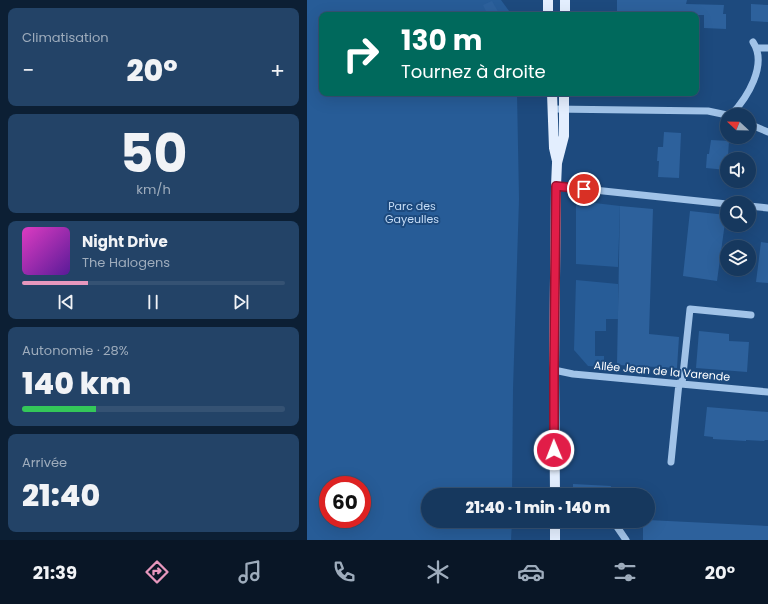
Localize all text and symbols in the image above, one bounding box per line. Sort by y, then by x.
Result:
text: 130 m [401,21,482,60]
text: Climatisation [22,28,109,47]
icon: right [335,28,387,80]
text: 20° [126,49,178,92]
text: − [22,55,34,86]
text: + [270,55,285,86]
text: Tournez à droite [401,59,546,84]
north arrow [720,108,756,144]
map controls [720,108,756,276]
text: 50 [120,117,187,190]
button: sound [720,152,756,188]
pin [567,172,601,206]
icon: arrive [573,178,595,200]
text: km/h [136,180,171,199]
button: search [720,196,756,232]
park label: Parc des Gayeulles [385,198,439,227]
text: Night Drive [82,231,168,252]
button: layers [720,240,756,276]
text: The Halogens [82,253,170,272]
icon: previous [55,291,77,313]
icon: pause [142,291,164,313]
icon: next [230,291,252,313]
text: Autonomie · 28% [22,341,129,360]
street label: Allée Jean de la Varende [593,357,731,385]
text: 140 km [22,362,131,405]
position arrow [533,429,575,471]
text: Arrivée [22,453,67,472]
text: 21:40 [22,474,100,517]
speed limit sign: 60 [319,476,371,528]
text: 21:40 · 1 min · 140 m [466,497,610,518]
icon: directions [143,558,171,586]
icon: music [236,558,264,586]
icon: phone [330,558,358,586]
icon: climate [424,558,452,586]
icon: car [517,558,545,586]
icon: filters [611,558,639,586]
text: 21:39 [33,560,77,585]
text: 20° [705,560,735,585]

